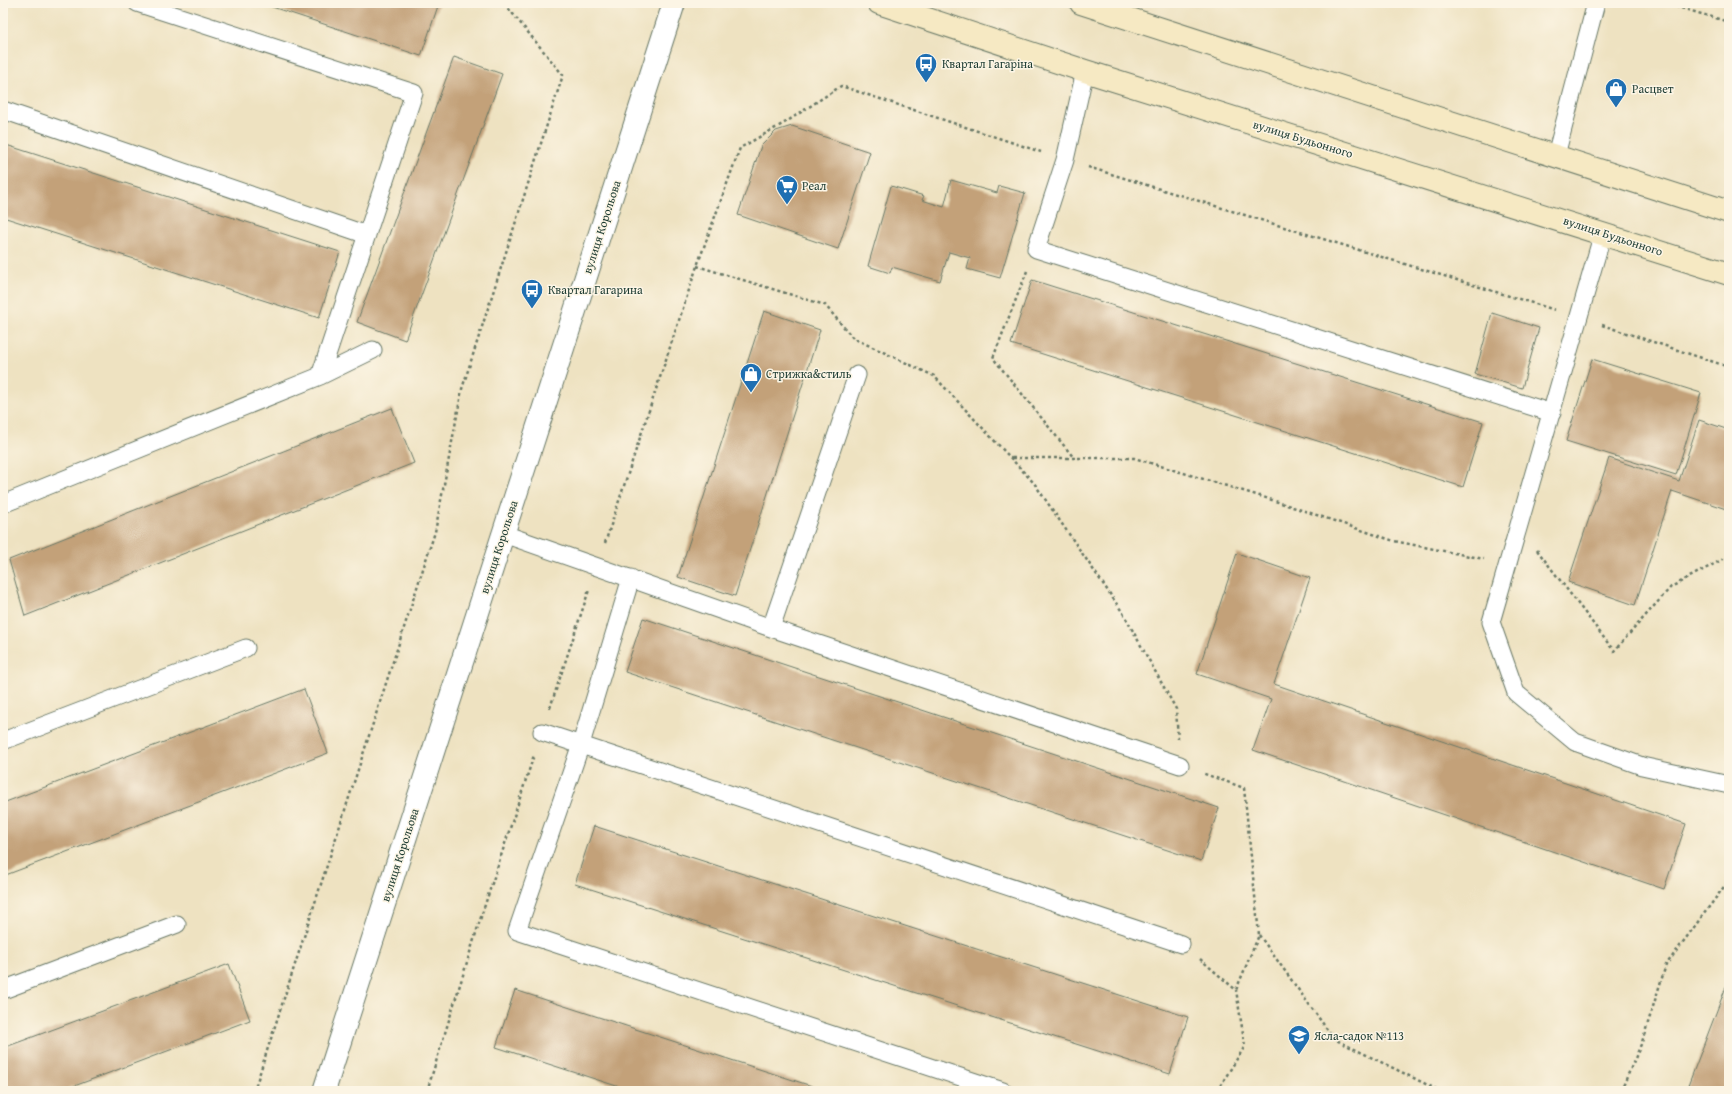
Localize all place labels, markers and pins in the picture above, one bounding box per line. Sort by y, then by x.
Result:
bus stop icon: Квартал Гагаріна [913,51,939,84]
place label: Квартал Гагаріна [942,55,1033,72]
shop icon: Расцвет [1603,76,1629,109]
place label: Расцвет [1632,80,1674,97]
supermarket icon: Реал [774,173,800,206]
place label: Реал [802,177,827,194]
bus stop icon: Квартал Гагарина [519,277,545,310]
place label: Квартал Гагарина [548,281,643,298]
shop icon: Стрижка&стиль [738,361,764,394]
place label: Стрижка&стиль [766,365,852,382]
school or university icon: Ясла-садок №113 [1286,1023,1312,1056]
place label: Ясла-садок №113 [1313,1027,1404,1044]

